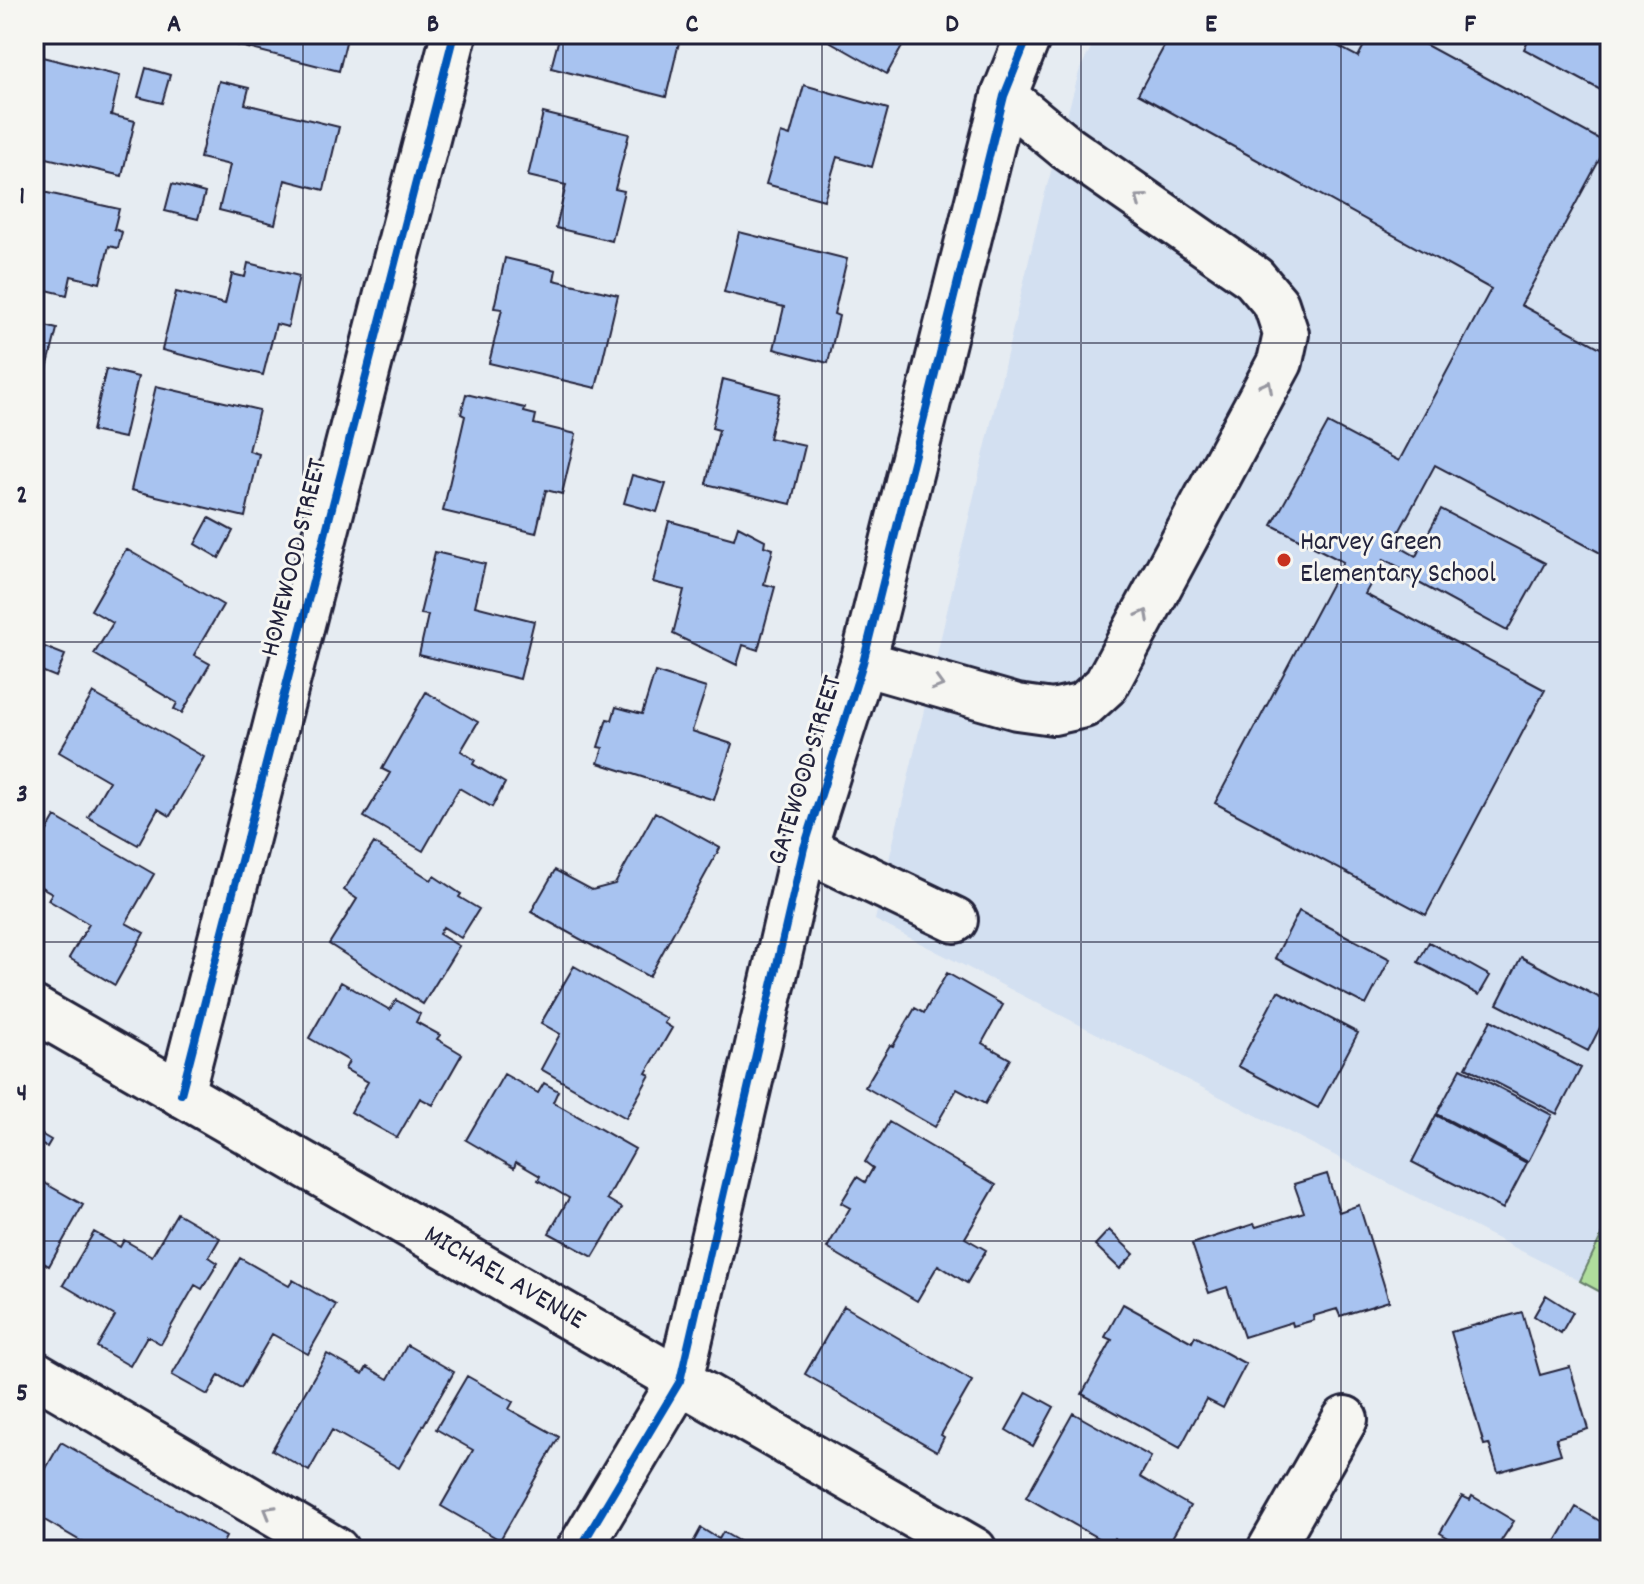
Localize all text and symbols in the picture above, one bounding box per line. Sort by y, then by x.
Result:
text: A [167,7,181,44]
text: B [427,7,439,44]
text: C [686,7,699,44]
text: D [945,7,959,44]
text: E [1205,7,1217,44]
text: F [1464,7,1476,44]
text: 1 [19,179,25,216]
one-way arrow [1134,194,1148,209]
one-way arrow [1257,380,1273,395]
street label: HOMEWOOD STREET [252,455,340,661]
text: 2 [16,478,28,515]
place label: Harvey Green Elementary School [1300,524,1496,596]
marker: Harvey Green Elementary School [1275,551,1293,569]
one-way arrow [1134,609,1150,624]
street label: GATEWOOD STREET [759,671,855,871]
one-way arrow [930,675,944,691]
text: 3 [16,777,28,814]
text: 4 [17,1076,27,1113]
street label: MICHAEL AVENUE [415,1217,592,1342]
text: 5 [16,1376,28,1413]
one-way arrow [263,1505,278,1521]

